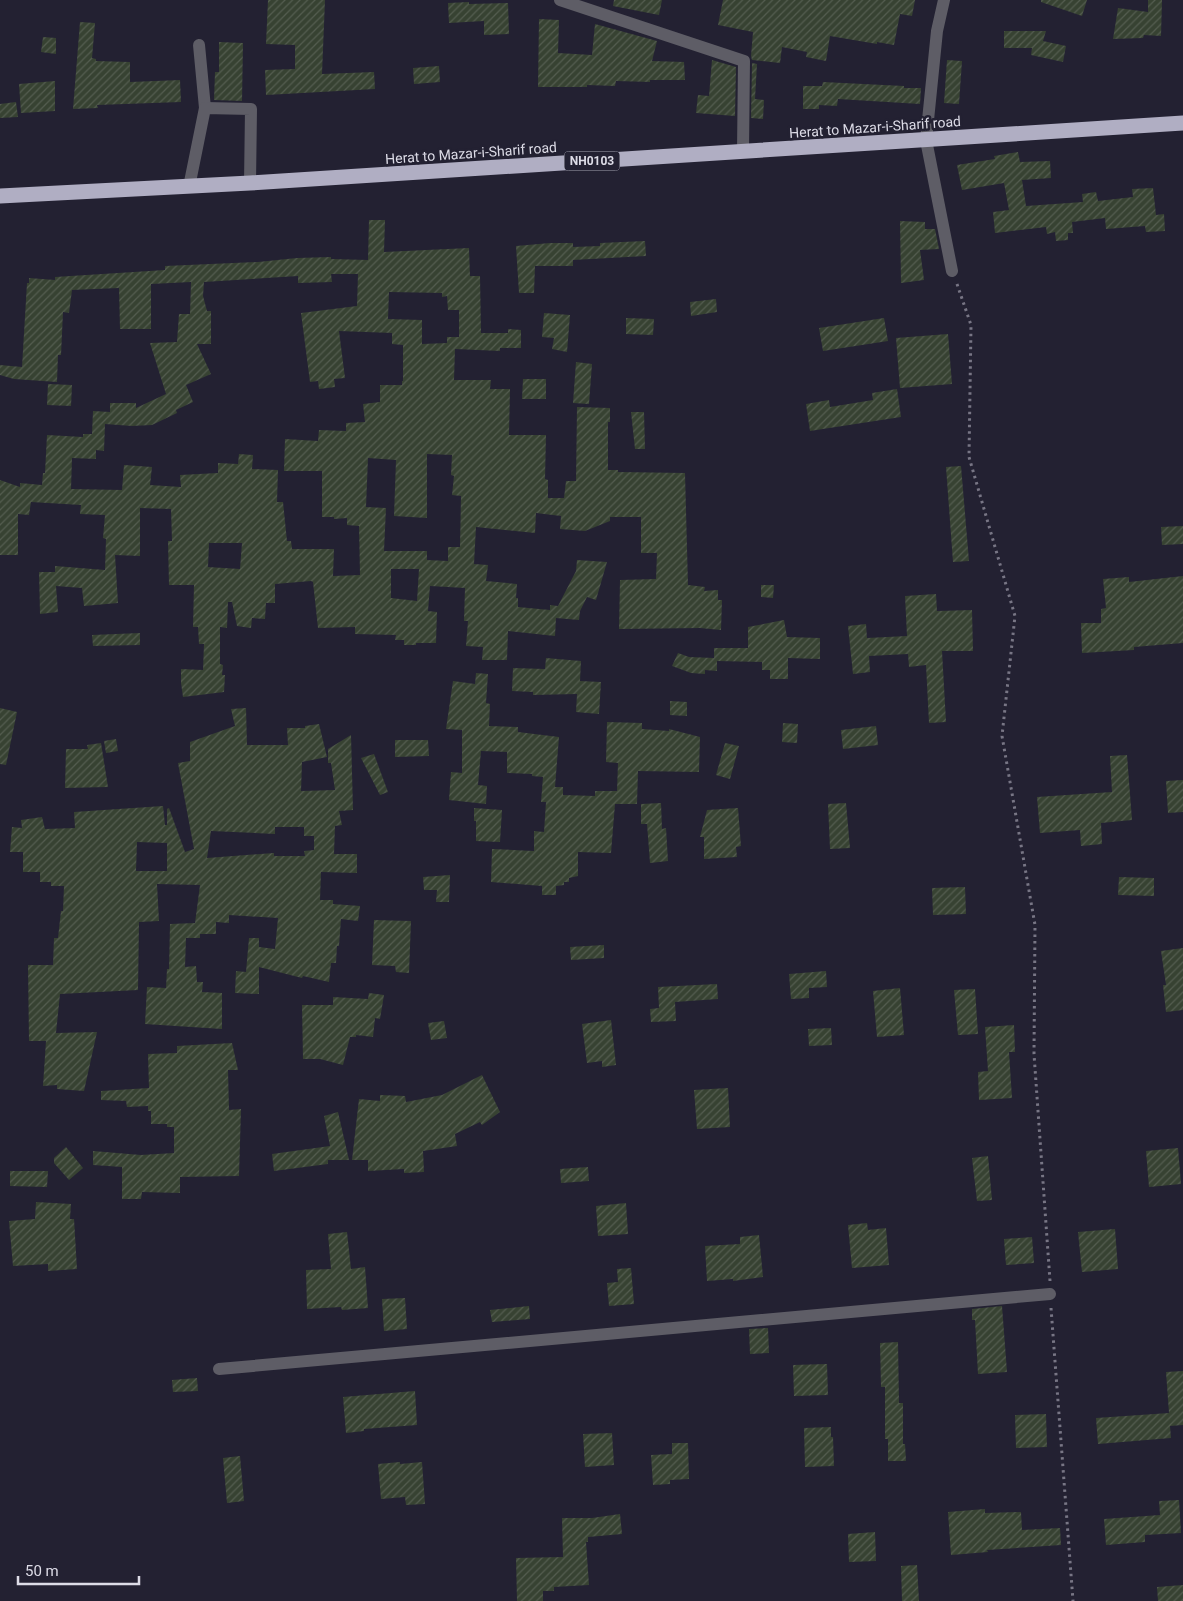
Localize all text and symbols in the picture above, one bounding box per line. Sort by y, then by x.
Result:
street label: Herat to Mazar-i-Sharif road [789,113,961,141]
street label: Herat to Mazar-i-Sharif road [385,139,557,167]
road number: NH0103 [564,152,620,170]
scale bar [18,1554,139,1586]
text: 50 m [25,1562,59,1580]

